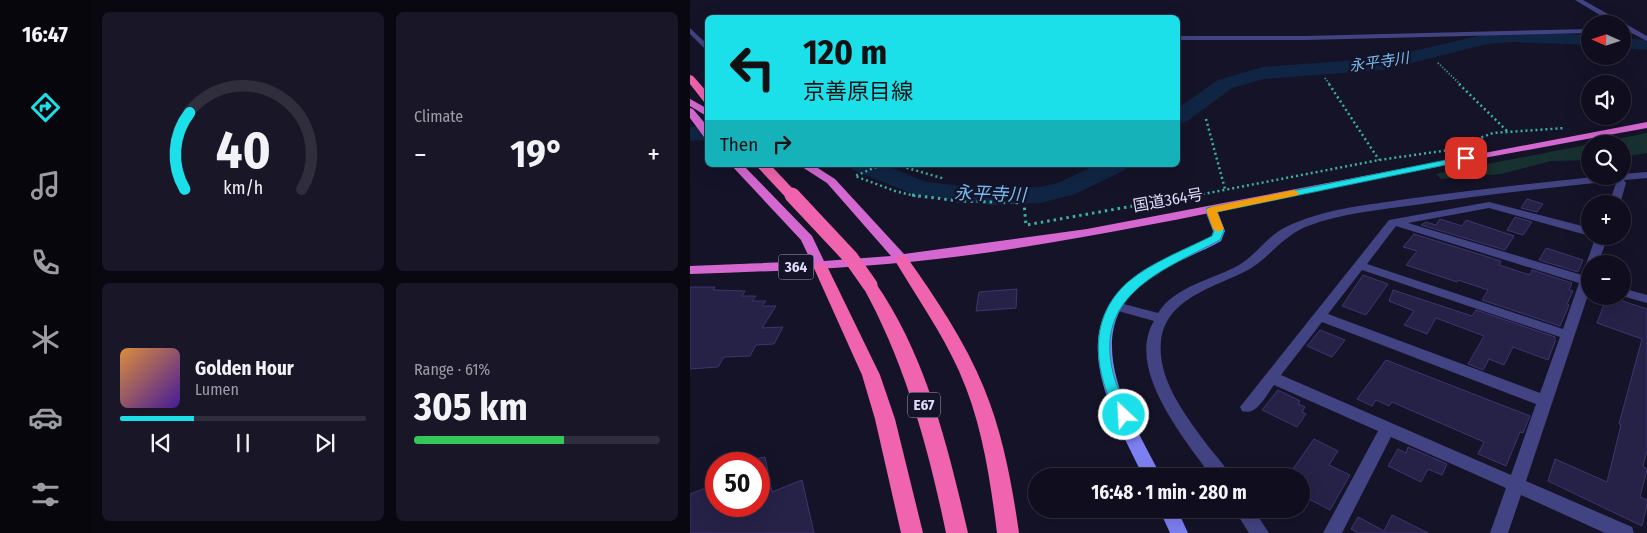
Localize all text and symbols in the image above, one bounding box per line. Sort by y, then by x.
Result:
north arrow [1581,15,1631,65]
map controls [1581,15,1631,305]
text: 16:47 [22,21,68,48]
text: 120 m [803,31,887,73]
icon: left [720,35,785,100]
water label: 永平寺川 [1348,49,1412,75]
button: sound [1581,75,1631,125]
text: 京善原目線 [803,78,913,105]
icon: directions [28,90,63,125]
text: Climate [414,107,463,126]
text: 40 [215,119,271,182]
icon: right [768,130,796,158]
text: 19° [510,131,564,177]
text: Then [720,133,758,156]
button: search [1581,135,1631,185]
pin [1445,137,1487,179]
text: − [414,138,427,171]
text: + [647,138,660,171]
icon: arrive [1452,144,1480,172]
icon: music [28,168,63,203]
text: km/h [223,177,263,199]
water label: 永平寺川 [954,182,1028,206]
street label: 国道364号 [1131,184,1205,216]
button: + [1581,195,1631,245]
icon: phone [28,245,63,280]
road number: 364 [778,254,814,280]
button: − [1581,255,1631,305]
icon: climate [28,322,63,357]
text: Golden Hour [195,357,294,380]
text: Range · 61% [414,360,490,379]
text: Lumen [195,380,239,399]
text: 305 km [414,384,528,430]
position arrow [1097,388,1149,440]
road number: E67 [908,392,940,418]
icon: car [28,400,63,435]
icon: previous [147,429,175,457]
icon: pause [229,429,257,457]
icon: next [311,429,339,457]
speed limit sign: 50 [705,452,770,517]
icon: filters [28,477,63,512]
text: 16:48 · 1 min · 280 m [1091,481,1247,504]

